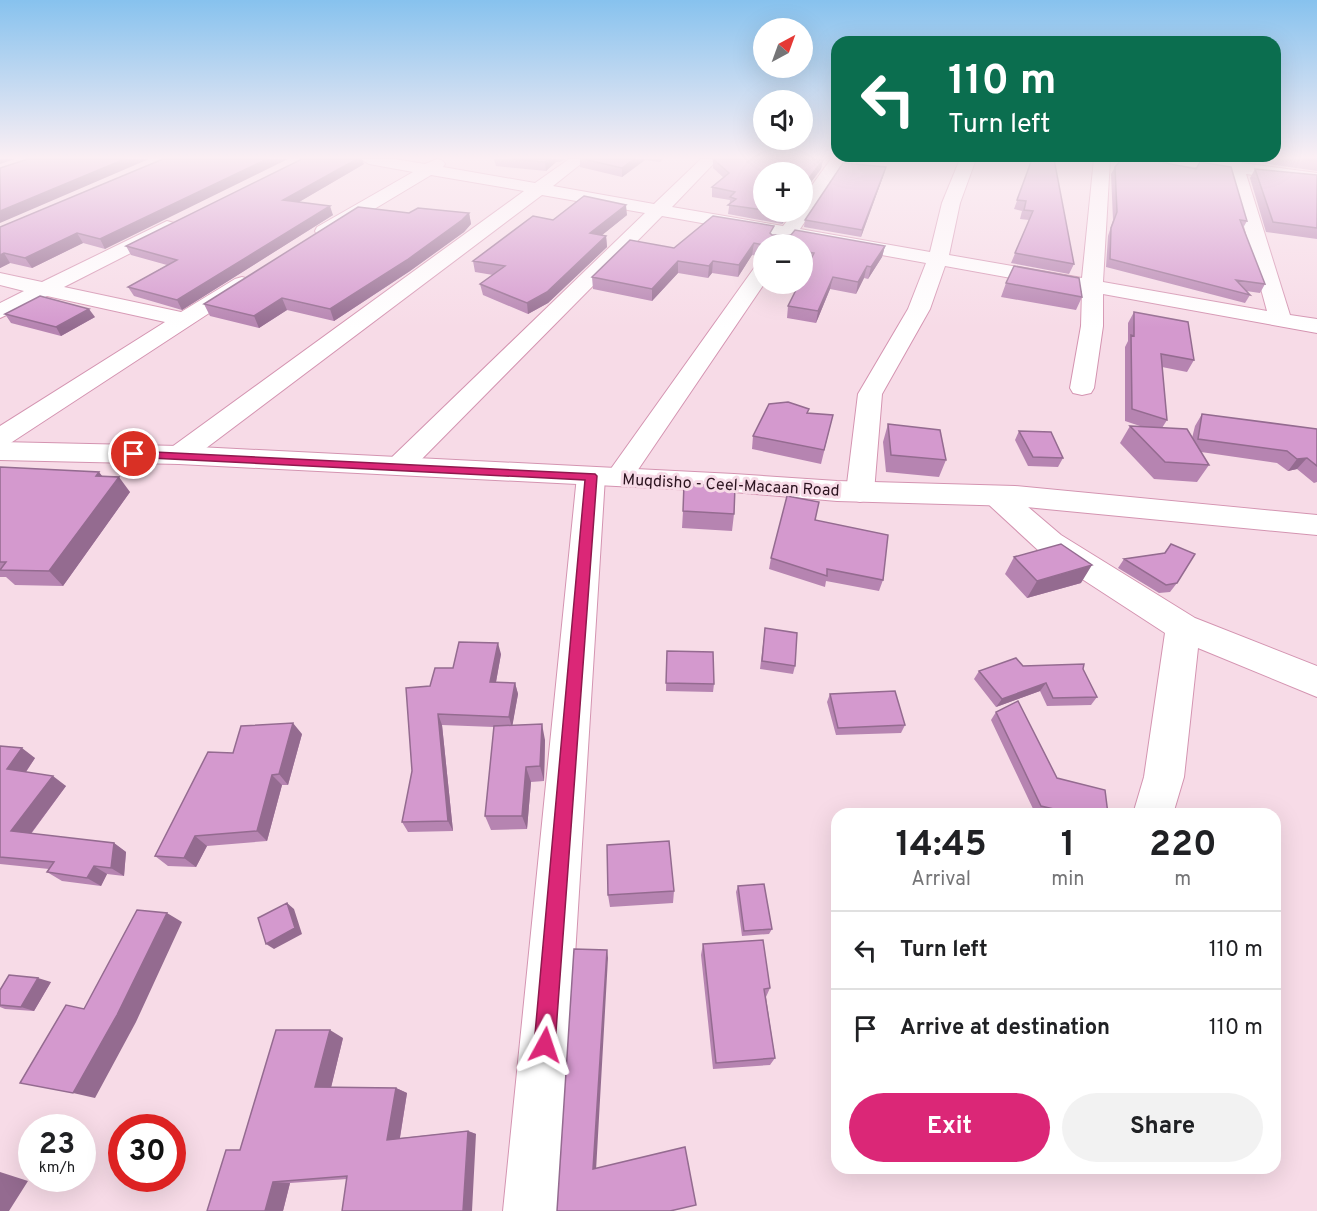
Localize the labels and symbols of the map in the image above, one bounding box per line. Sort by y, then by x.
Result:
north arrow [753,18,813,78]
pin [108,428,159,479]
street label: Muqdisho - Ceel-Macaan Road [622,470,840,502]
position arrow [513,1013,577,1077]
speed limit sign: 30 [108,1114,186,1192]

